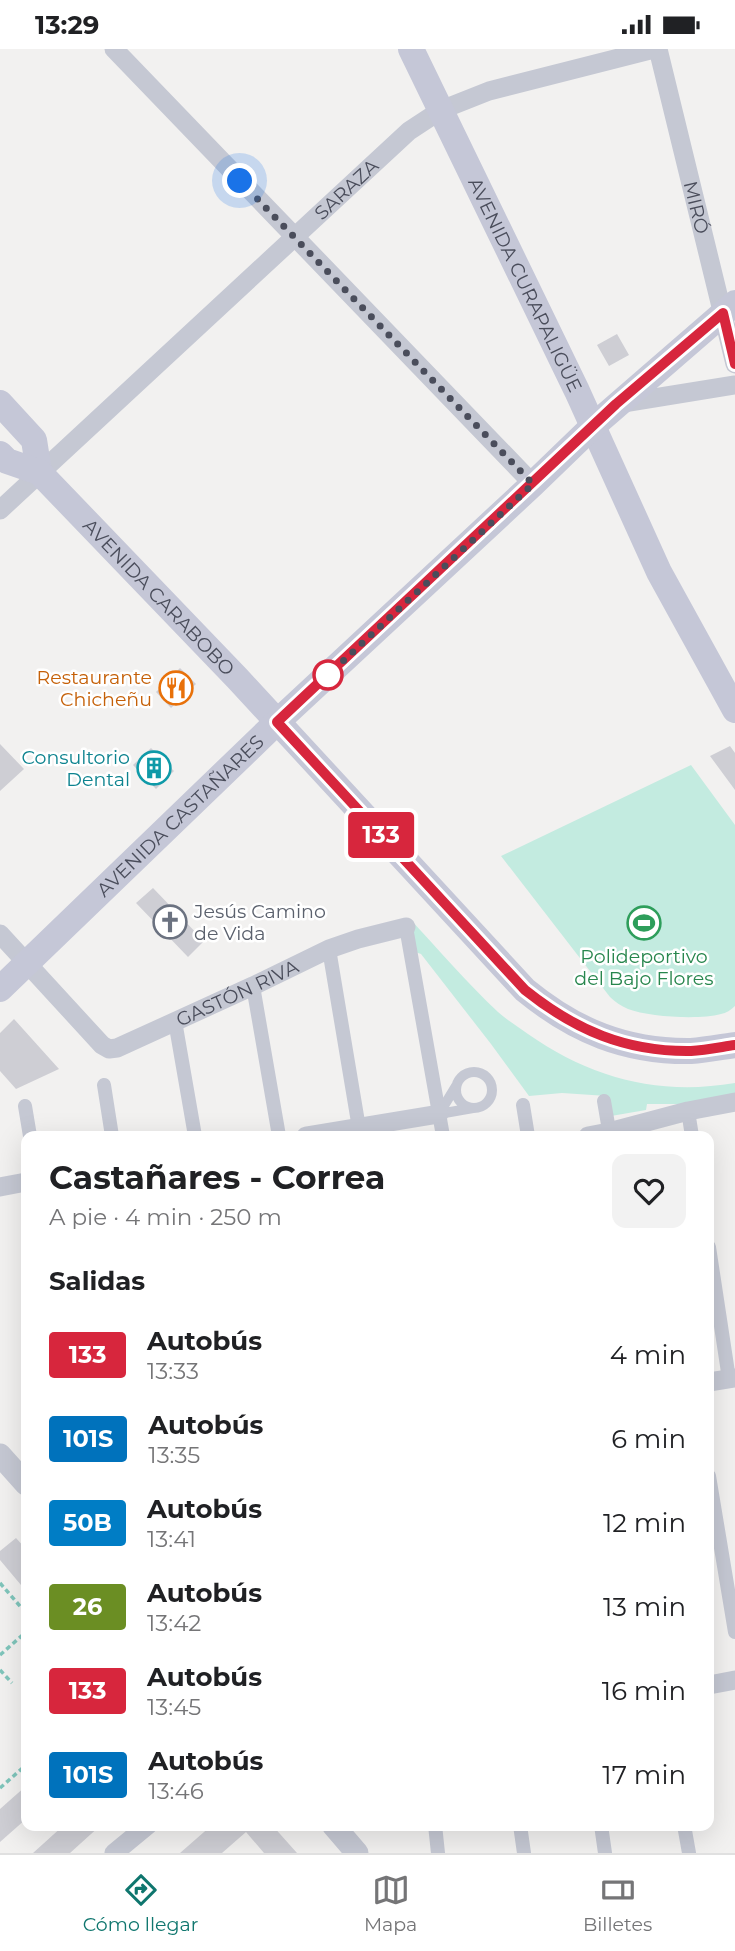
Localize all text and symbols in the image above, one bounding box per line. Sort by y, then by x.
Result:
text: 13:29 [35,9,99,41]
street label: SARAZA [310,154,383,225]
your location [222,163,257,198]
street label: AVENIDA CURAPALIGÜE [463,174,587,396]
street label: MIRÓ [679,179,714,236]
street label: AVENIDA CARABOBO [78,514,239,680]
unlabelled marker [313,660,343,690]
place label: Restaurante Chicheñu [36,666,152,711]
restaurant icon: Restaurante Chicheñu [157,669,195,707]
street label: AVENIDA CASTAÑARES [92,730,269,902]
place label: Consultorio Dental [21,746,130,791]
building icon: Consultorio Dental [135,749,173,787]
line badge: 133 [341,812,421,858]
text: 133 [362,820,400,849]
place label: Jesús Camino de Vida [193,900,326,945]
church icon: Jesús Camino de Vida [151,903,189,941]
sports icon: Polideportivo del Bajo Flores [625,904,663,942]
place label: Polideportivo del Bajo Flores [574,945,714,990]
street label: GASTÓN RIVA [172,955,302,1032]
button: heart [612,1154,686,1228]
text: Castañares - Correa [49,1157,385,1197]
text: A pie · 4 min · 250 m [49,1203,282,1231]
text: Salidas [49,1265,145,1297]
text: Autobús [147,1325,262,1357]
text: 4 min [610,1339,686,1371]
text: 133 [69,1340,106,1369]
text: 13:33 [147,1357,199,1385]
text: Autobús [148,1409,263,1441]
text: 6 min [611,1423,686,1455]
text: 101S [63,1424,113,1453]
text: 13:35 [148,1441,200,1469]
text: Autobús [147,1493,262,1525]
text: 12 min [603,1507,686,1539]
text: 50B [63,1508,112,1537]
text: 13:41 [147,1525,196,1553]
text: Autobús [147,1577,262,1609]
text: 13 min [603,1591,686,1623]
text: 26 [73,1592,102,1621]
text: 13:42 [147,1609,201,1637]
text: Autobús [147,1661,262,1693]
text: 16 min [602,1675,686,1707]
text: 133 [69,1676,106,1705]
text: 13:45 [147,1693,201,1721]
text: Autobús [148,1745,263,1777]
text: 17 min [602,1759,686,1791]
text: 101S [63,1760,113,1789]
text: 13:46 [148,1777,204,1805]
tab: Cómo llegar [83,1871,198,1936]
tab: Mapa [364,1871,417,1936]
tab: Billetes [583,1871,652,1936]

